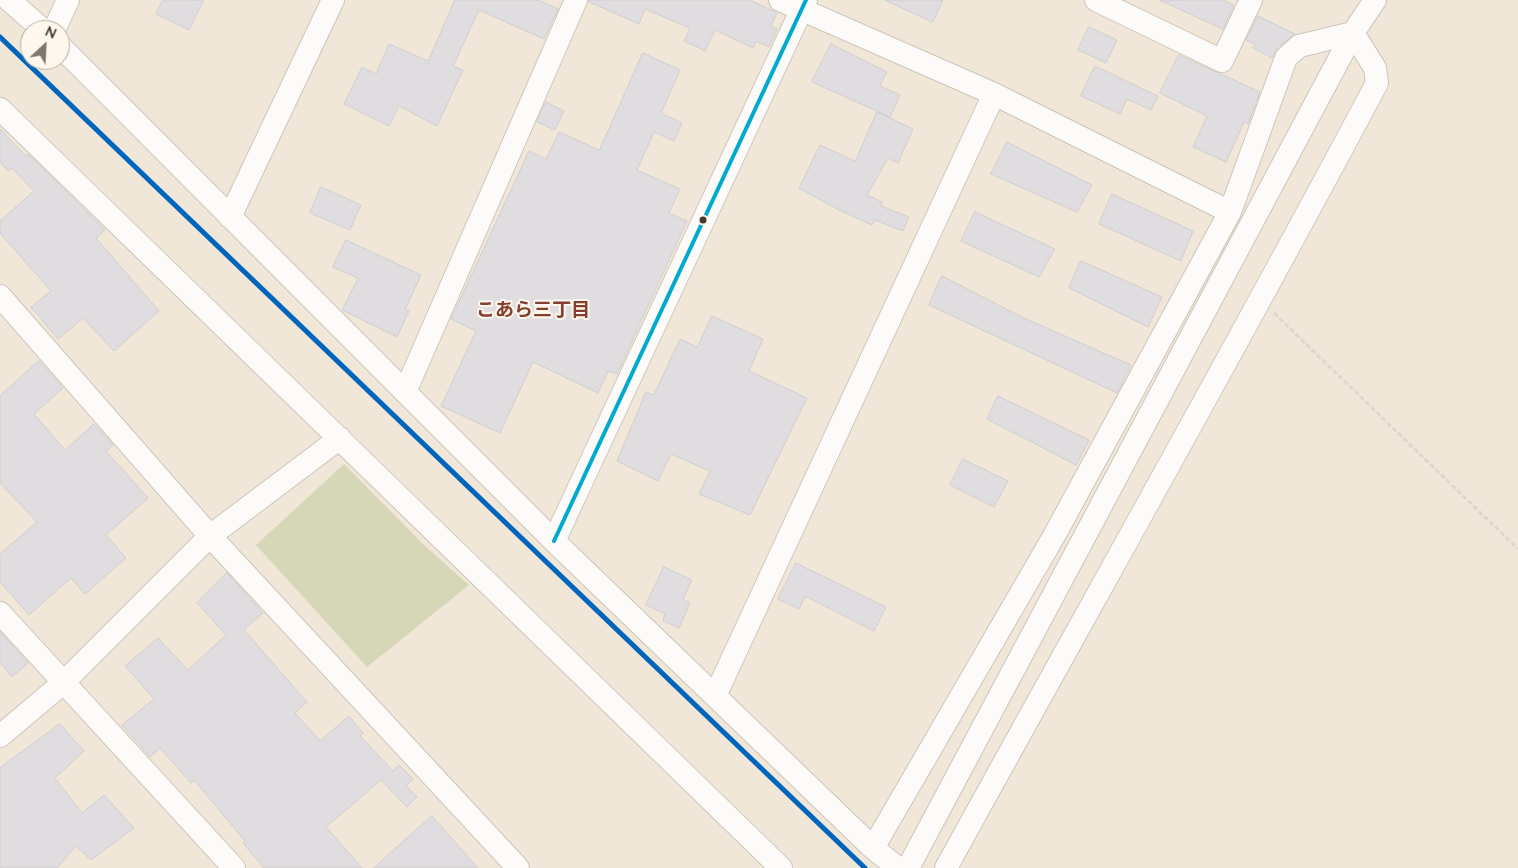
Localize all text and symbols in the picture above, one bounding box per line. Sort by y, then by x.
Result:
north arrow [20,20,70,70]
text: N [42,22,60,43]
unlabelled marker [698,215,708,225]
district label: こあら三丁目 [476,299,590,321]

